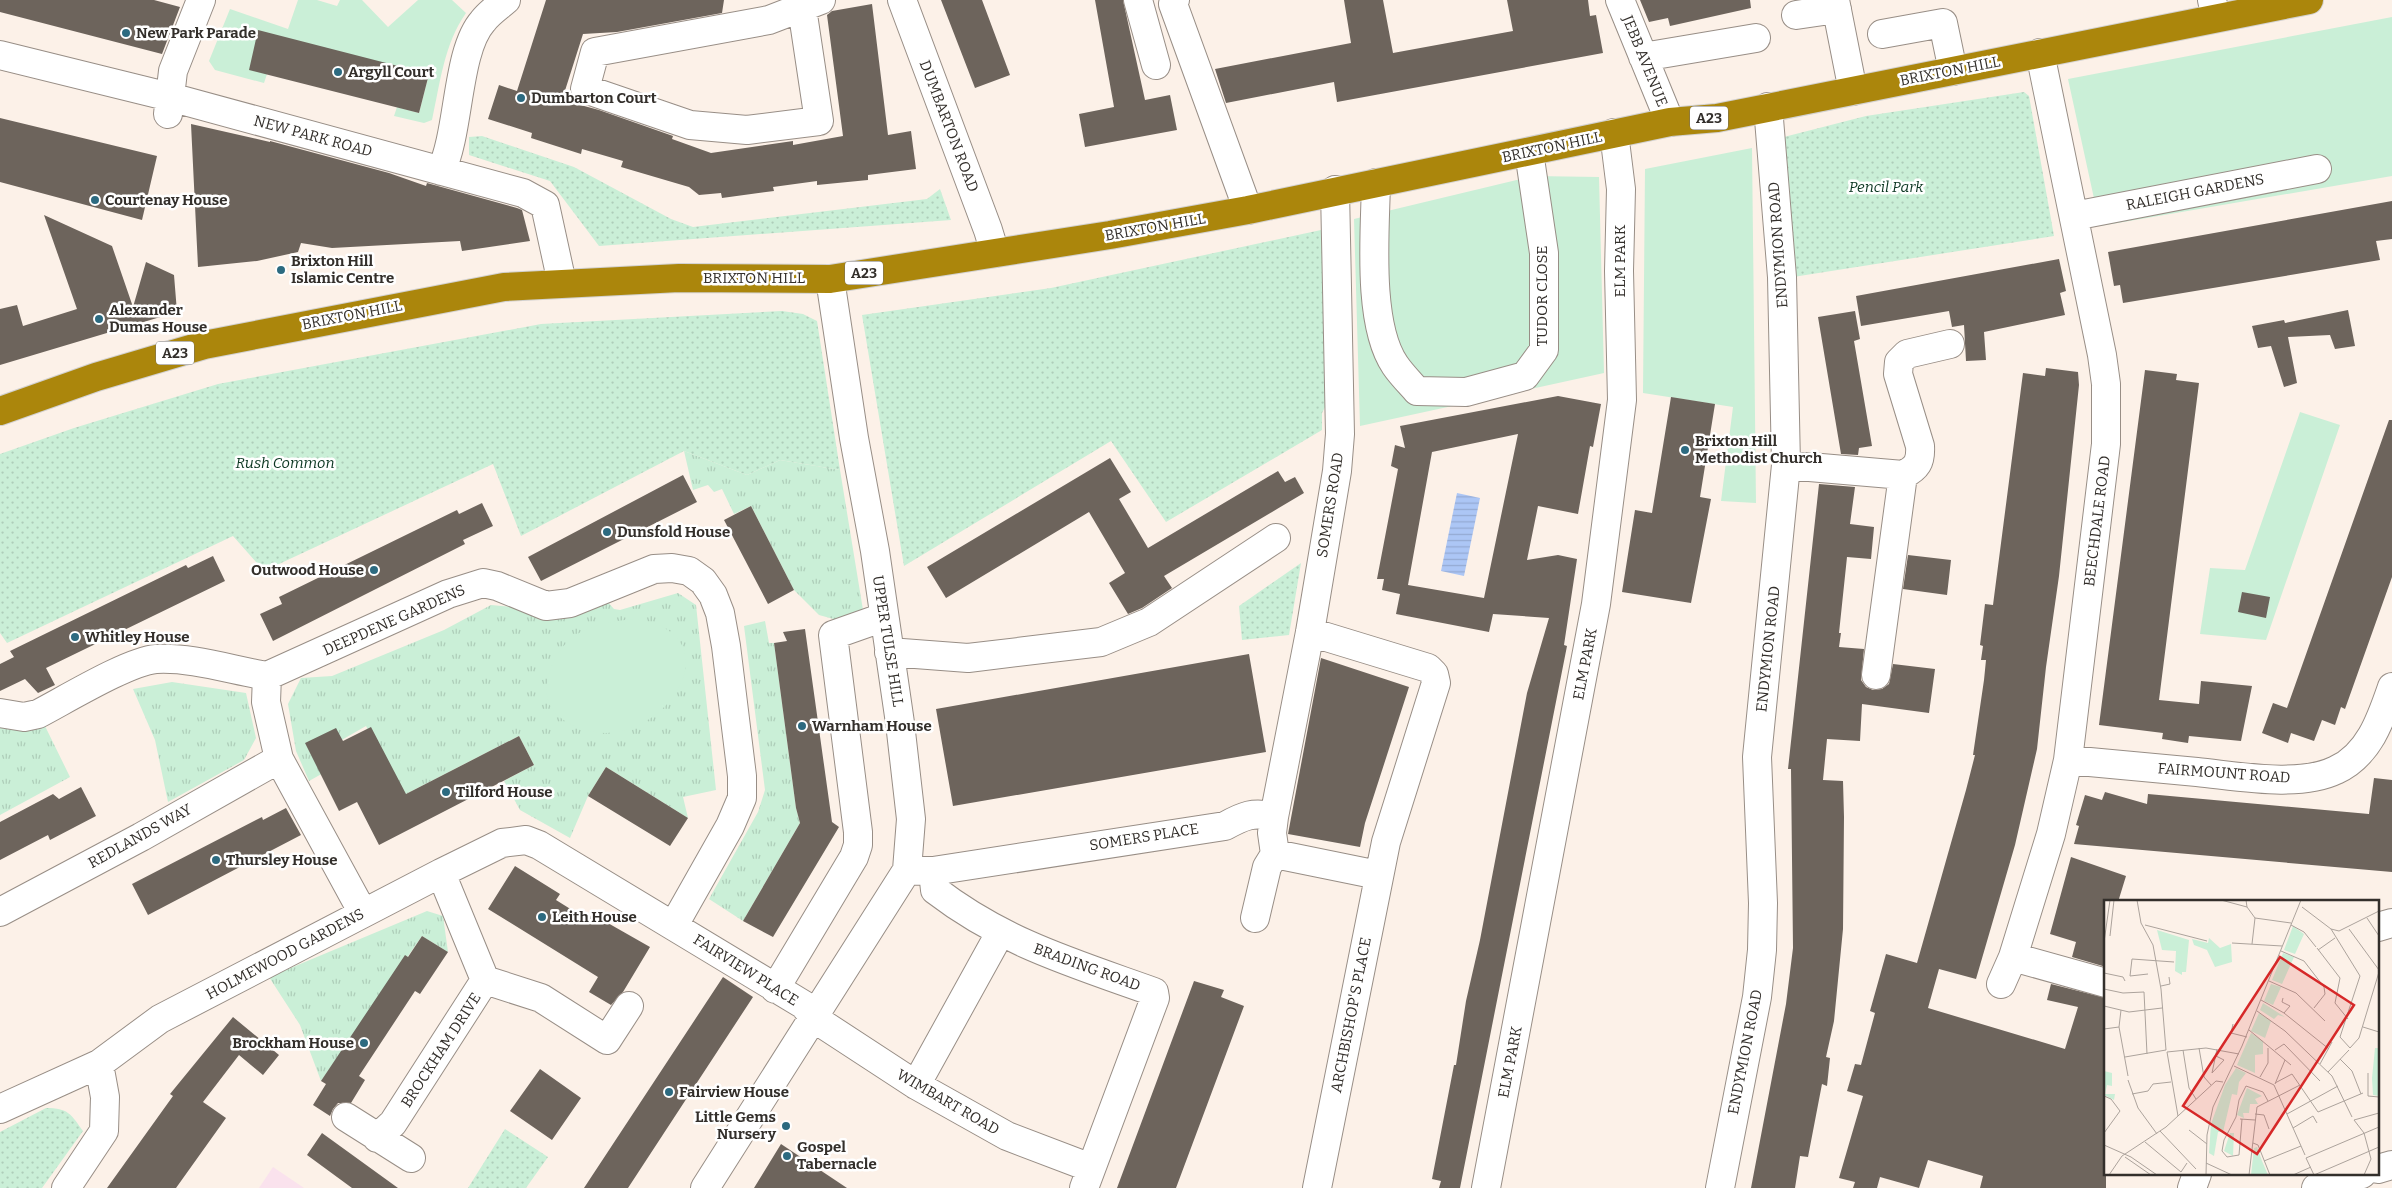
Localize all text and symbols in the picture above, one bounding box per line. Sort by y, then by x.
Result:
street label: JEBB AVENUE [1618,12,1671,109]
place label: New Park Parade [136,24,256,42]
marker: New Park Parade [120,27,132,39]
street label: BRIXTON HILL [1898,52,2002,90]
street label: DUMBARTON ROAD [916,58,982,194]
place label: Argyll Court [348,63,435,81]
marker: Argyll Court [332,66,344,78]
place label: Dumbarton Court [531,89,657,107]
marker: Dumbarton Court [515,92,527,104]
road number: A23 [1690,106,1728,130]
street label: NEW PARK ROAD [252,111,374,161]
street label: BRIXTON HILL [1500,128,1604,166]
street label: RALEIGH GARDENS [2124,170,2266,214]
park label: Pencil Park [1849,178,1924,196]
street label: ENDYMION ROAD [1765,181,1791,309]
place label: Courtenay House [105,191,227,209]
marker: Courtenay House [89,194,101,206]
street label: BRIXTON HILL [1103,209,1207,245]
street label: ELM PARK [1611,224,1629,297]
street label: TUDOR CLOSE [1533,245,1551,347]
place label: Brixton Hill Islamic Centre [291,252,394,287]
road number: A23 [845,262,883,284]
marker: Brixton Hill Islamic Centre [275,264,287,276]
street label: BRIXTON HILL [703,269,805,287]
street label: BRIXTON HILL [300,296,404,334]
place label: Alexander Dumas House [109,301,207,336]
marker: Alexander Dumas House [93,313,105,325]
road number: A23 [156,342,194,364]
place label: Brixton Hill Methodist Church [1695,432,1823,467]
marker: Brixton Hill Methodist Church [1679,444,1691,456]
street label: SOMERS ROAD [1313,451,1347,559]
park label: Rush Common [235,454,335,472]
street label: BEECHDALE ROAD [2080,455,2114,587]
place label: Dunsfold House [617,523,730,541]
marker: Dunsfold House [601,526,613,538]
place label: Outwood House [251,561,364,579]
marker: Outwood House [368,564,380,576]
street label: UPPER TULSE HILL [869,574,907,708]
street label: DEEPDENE GARDENS [320,580,468,660]
street label: ENDYMION ROAD [1752,585,1784,713]
street label: ELM PARK [1569,626,1601,701]
place label: Whitley House [85,628,190,646]
marker: Whitley House [69,631,81,643]
place label: Warnham House [812,717,932,735]
marker: Warnham House [796,720,808,732]
street label: FAIRMOUNT ROAD [2157,759,2291,787]
place label: Tilford House [456,783,553,801]
marker: Tilford House [440,786,452,798]
street label: REDLANDS WAY [85,800,195,872]
street label: SOMERS PLACE [1088,819,1200,855]
place label: Thursley House [226,851,337,869]
marker: Thursley House [210,854,222,866]
inset map [2104,900,2380,1176]
street label: HOLMEWOOD GARDENS [203,905,367,1003]
place label: Leith House [552,908,637,926]
marker: Leith House [536,911,548,923]
street label: FAIRVIEW PLACE [690,930,802,1010]
street label: ARCHBISHOP'S PLACE [1327,936,1375,1094]
street label: BRADING ROAD [1031,939,1143,995]
street label: ENDYMION ROAD [1724,988,1766,1116]
street label: BROCKHAM DRIVE [397,989,485,1111]
street label: ELM PARK [1494,1024,1526,1099]
place label: Brockham House [232,1034,354,1052]
marker: Brockham House [358,1037,370,1049]
street label: WIMBART ROAD [894,1065,1002,1139]
place label: Fairview House [679,1083,789,1101]
marker: Fairview House [663,1086,675,1098]
place label: Little Gems Nursery [695,1108,777,1143]
marker: Little Gems Nursery [780,1120,792,1132]
place label: Gospel Tabernacle [797,1138,877,1173]
marker: Gospel Tabernacle [781,1150,793,1162]

